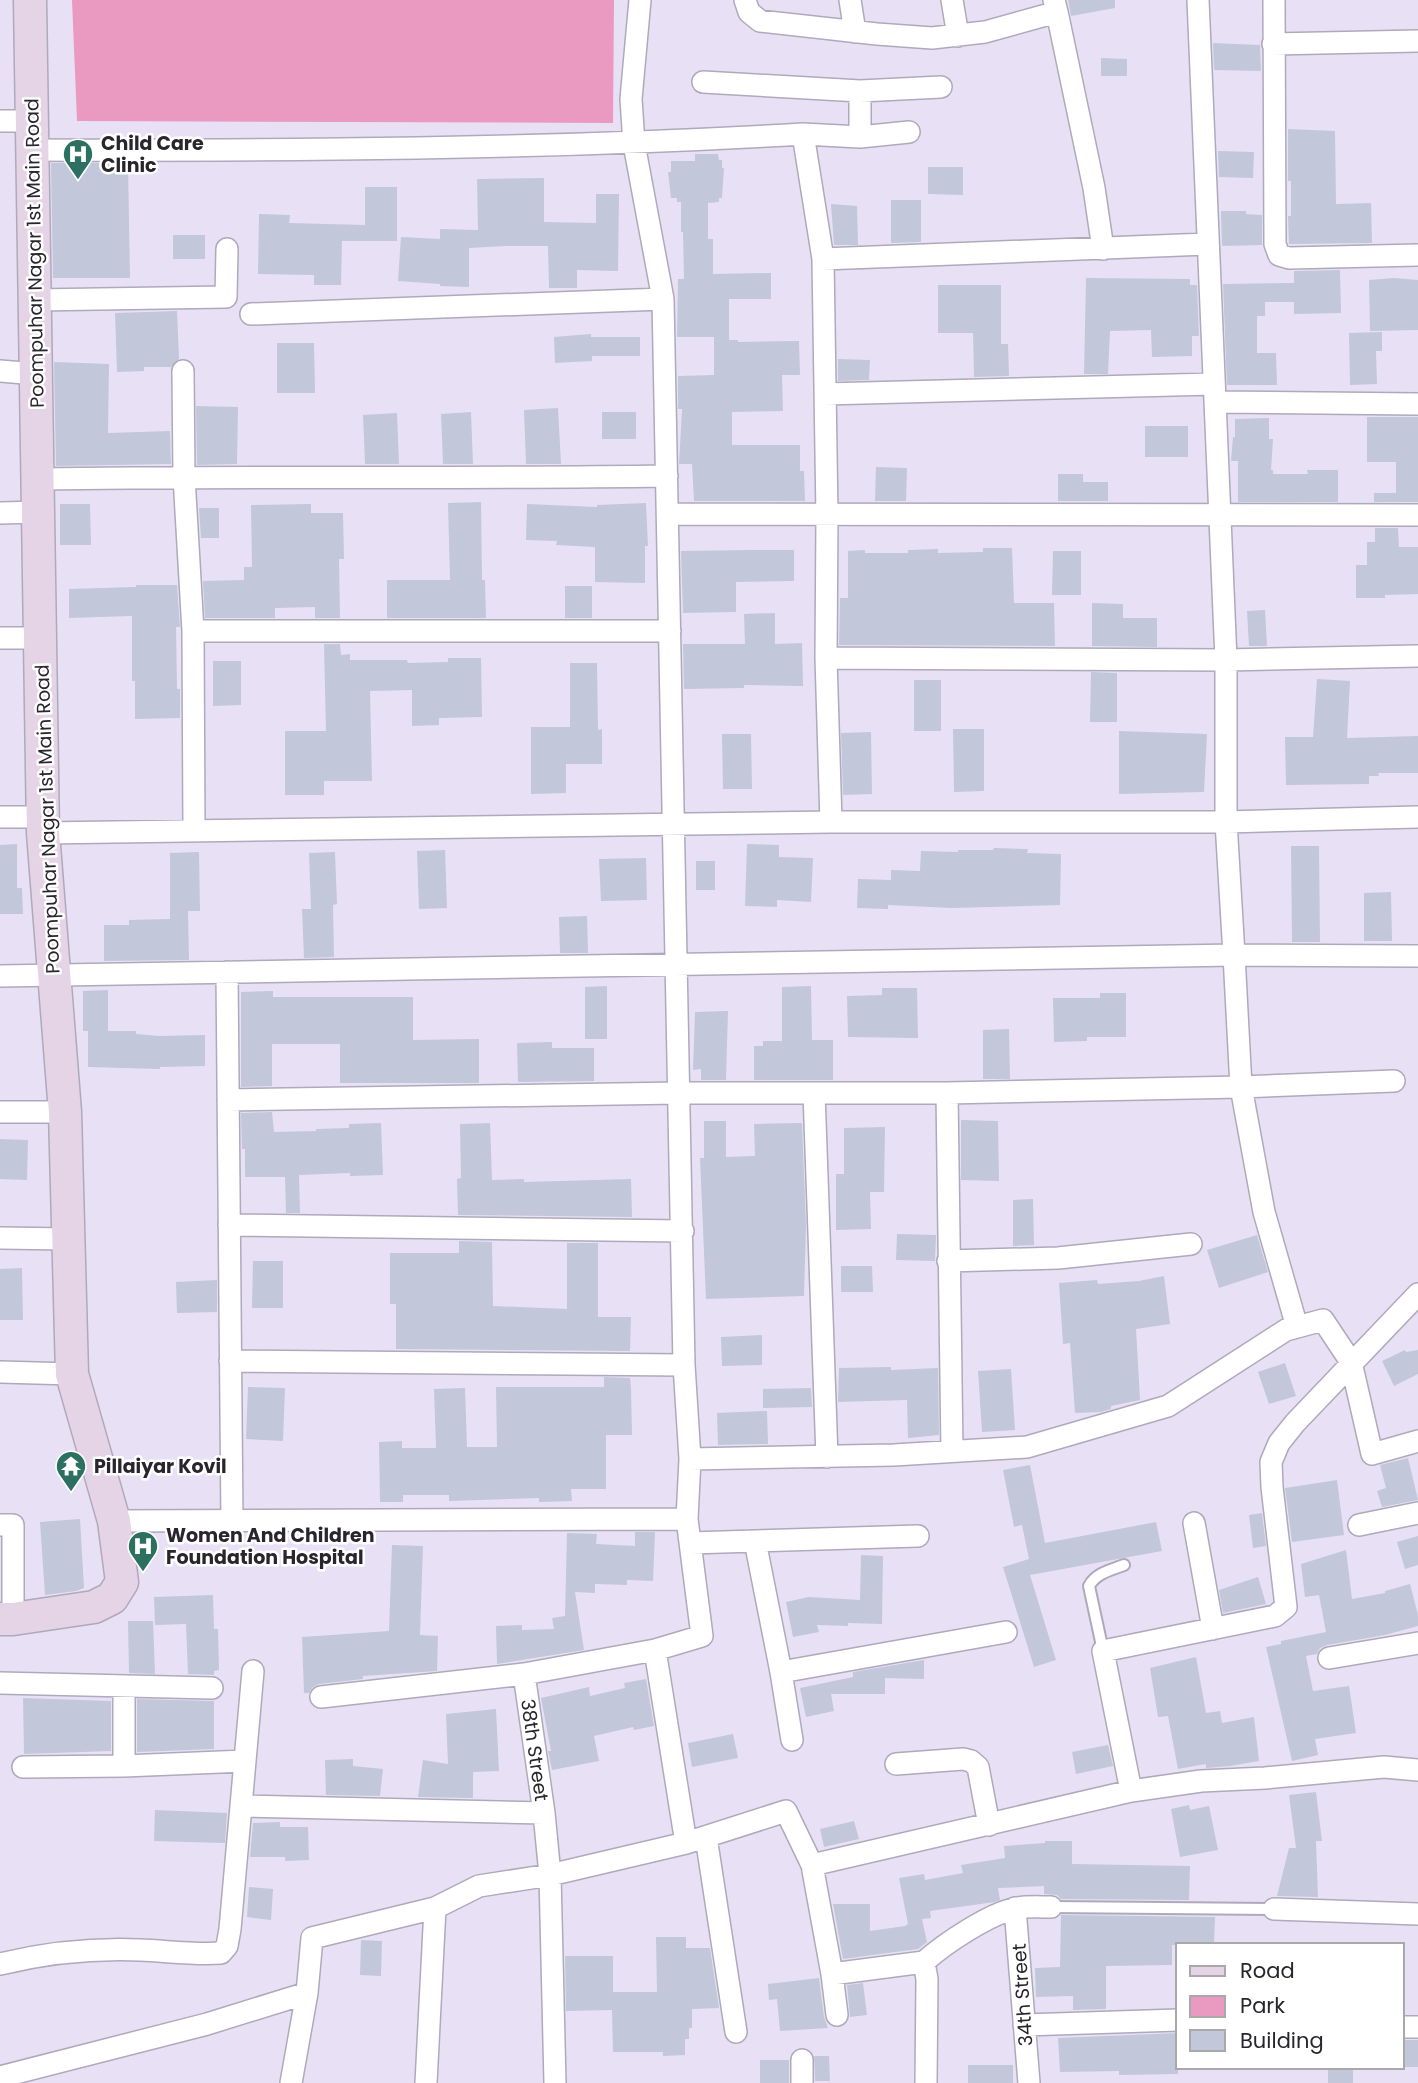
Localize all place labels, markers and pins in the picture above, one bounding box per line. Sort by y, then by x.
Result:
place label: Child Care Clinic [101,130,204,179]
hospital icon: Child Care Clinic [61,137,95,181]
temple icon: Pillaiyar Kovil [54,1449,88,1493]
place label: Pillaiyar Kovil [94,1453,227,1480]
place label: Women And Children Foundation Hospital [166,1522,375,1571]
hospital icon: Women And Children Foundation Hospital [126,1529,160,1573]

